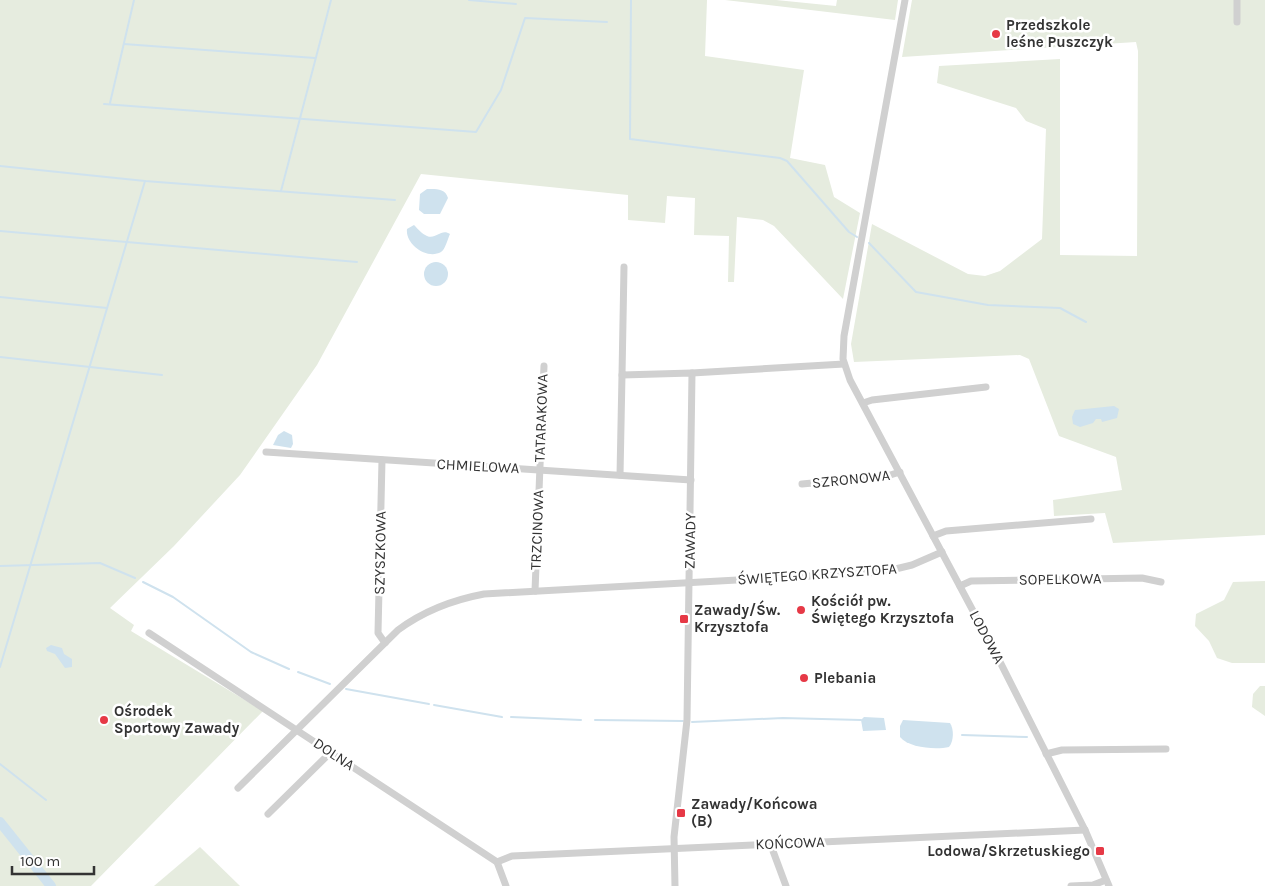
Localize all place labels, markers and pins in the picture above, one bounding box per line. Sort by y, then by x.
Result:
place label: Przedszkole leśne Puszczyk [1006,16,1113,51]
marker: Przedszkole leśne Puszczyk [990,28,1002,40]
place label: Kościół pw. Świętego Krzysztofa [811,592,954,627]
place label: Zawady/Św. Krzysztofa [694,600,780,636]
marker: Kościół pw. Świętego Krzysztofa [795,604,807,616]
marker: Zawady/Św. Krzysztofa [678,613,690,625]
place label: Plebania [814,669,876,687]
marker: Plebania [798,672,810,684]
place label: Ośrodek Sportowy Zawady [114,702,240,737]
marker: Ośrodek Sportowy Zawady [98,714,110,726]
place label: Zawady/Końcowa (B) [691,795,817,830]
marker: Zawady/Końcowa (B) [675,807,687,819]
place label: Lodowa/Skrzetuskiego [927,842,1090,860]
marker: Lodowa/Skrzetuskiego [1094,845,1106,857]

